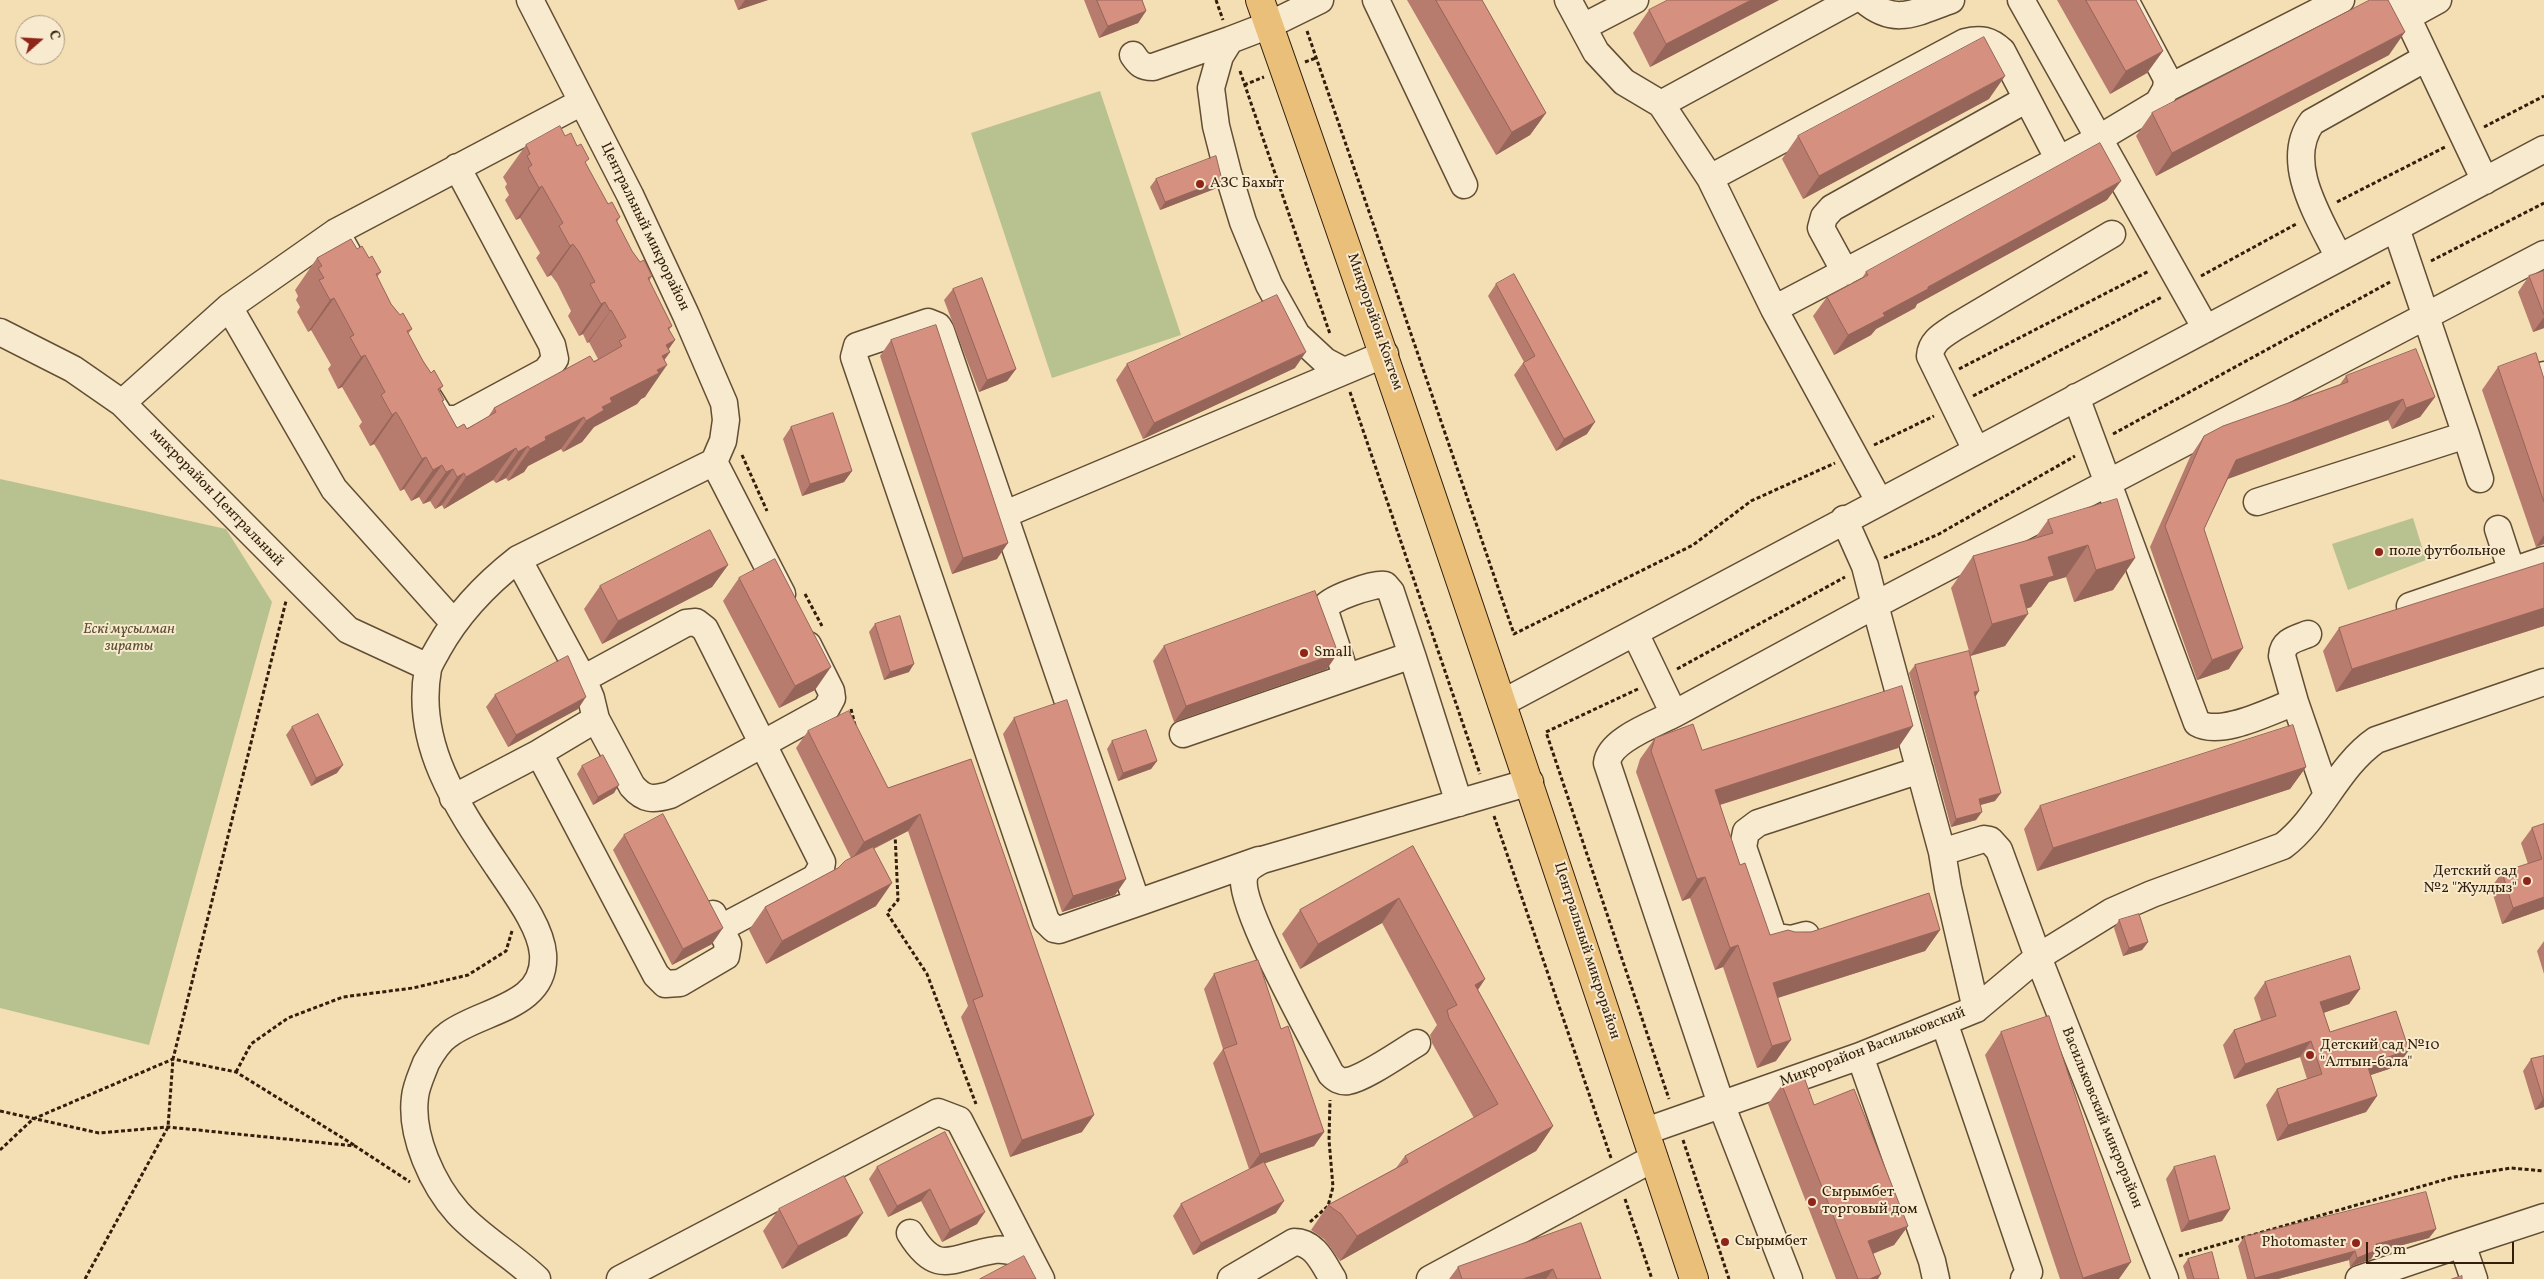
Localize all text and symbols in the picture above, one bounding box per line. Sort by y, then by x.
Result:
north arrow [15,15,65,65]
text: С [43,28,64,43]
street label: Центральный микрорайон [595,140,693,314]
place label: АЗС Бахыт [1210,175,1284,193]
marker: АЗС Бахыт [1194,178,1206,190]
street label: Микрорайон Коктем [1342,251,1406,393]
street label: микрорайон Центральный [145,425,287,571]
place label: поле футбольное [2389,543,2506,561]
marker: поле футбольное [2373,546,2385,558]
park label: Ескі мұсылман зираты [83,621,175,656]
place label: Small [1314,644,1352,662]
marker: Small [1298,647,1310,659]
street label: Центральный микрорайон [1549,860,1623,1042]
place label: Детский сад №2 "Жулдыз" [2423,863,2517,898]
marker: Детский сад №2 "Жулдыз" [2521,875,2533,887]
street label: Микрорайон Васильковский [1778,1004,1968,1092]
street label: Васильковский микрорайон [2056,1025,2146,1211]
place label: Детский сад №10 "Алтын-бала" [2320,1037,2439,1072]
marker: Детский сад №10 "Алтын-бала" [2304,1049,2316,1061]
place label: Сырымбет торговый дом [1822,1184,1917,1219]
marker: Сырымбет торговый дом [1806,1196,1818,1208]
scale bar [2369,1232,2516,1264]
place label: Сырымбет [1735,1233,1807,1251]
place label: Photomaster [2262,1234,2346,1252]
marker: Сырымбет [1719,1236,1731,1248]
marker: Photomaster [2350,1237,2362,1249]
text: 50 m [2374,1240,2406,1261]

